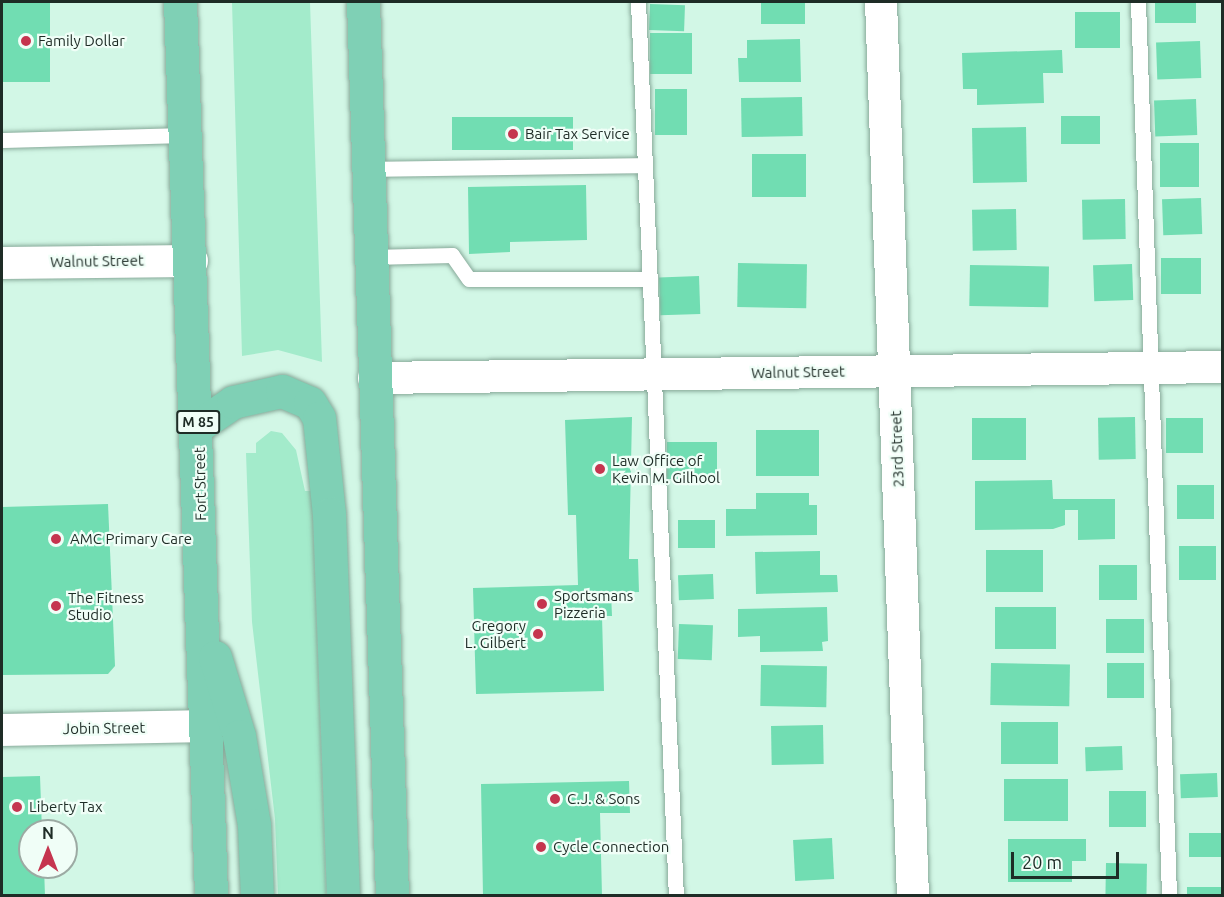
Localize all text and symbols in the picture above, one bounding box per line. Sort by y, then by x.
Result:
place label: Family Dollar [38,32,125,50]
marker: Family Dollar [19,34,33,48]
place label: Bair Tax Service [525,125,630,143]
marker: Bair Tax Service [506,127,520,141]
street label: Walnut Street [50,251,144,271]
street label: Walnut Street [751,362,845,382]
street label: 23rd Street [887,410,907,488]
road number: M 85 [176,411,220,433]
street label: Fort Street [190,447,210,521]
place label: Law Office of Kevin M. Gilhool [612,451,720,486]
marker: Law Office of Kevin M. Gilhool [593,462,607,476]
marker: AMC Primary Care [47,530,65,548]
place label: AMC Primary Care [70,530,192,548]
place label: Sportsmans Pizzeria [554,586,633,621]
place label: The Fitness Studio [68,588,144,623]
marker: Sportsmans Pizzeria [535,597,549,611]
marker: The Fitness Studio [49,599,63,613]
place label: Gregory L. Gilbert [465,616,526,651]
marker: Gregory L. Gilbert [531,627,545,641]
street label: Jobin Street [63,718,145,738]
place label: C.J. & Sons [567,790,640,808]
marker: C.J. & Sons [548,792,562,806]
place label: Liberty Tax [29,798,103,816]
marker: Liberty Tax [10,800,24,814]
north arrow [18,819,78,879]
text: N [42,824,54,842]
place label: Cycle Connection [553,838,669,856]
marker: Cycle Connection [534,840,548,854]
scale bar [1014,840,1122,878]
text: 20 m [1022,852,1062,872]

